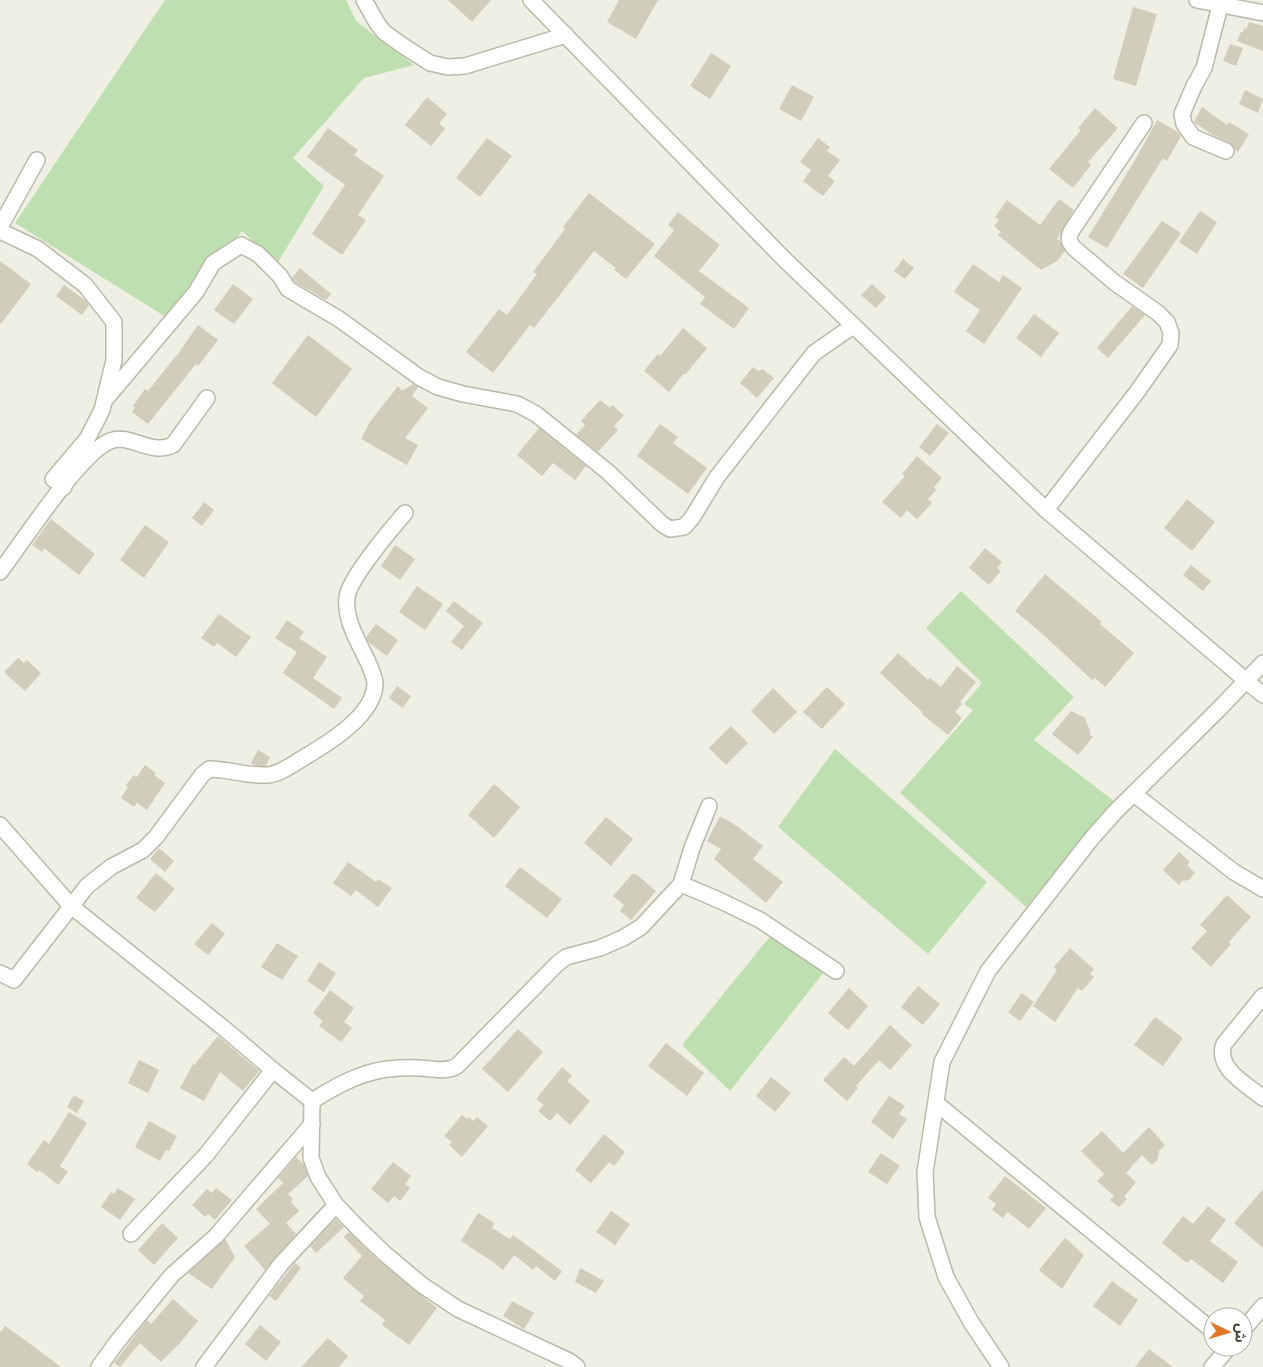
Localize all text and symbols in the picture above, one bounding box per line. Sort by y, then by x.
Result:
north arrow [1203,1307,1253,1357]
text: ش [1231,1323,1251,1343]

